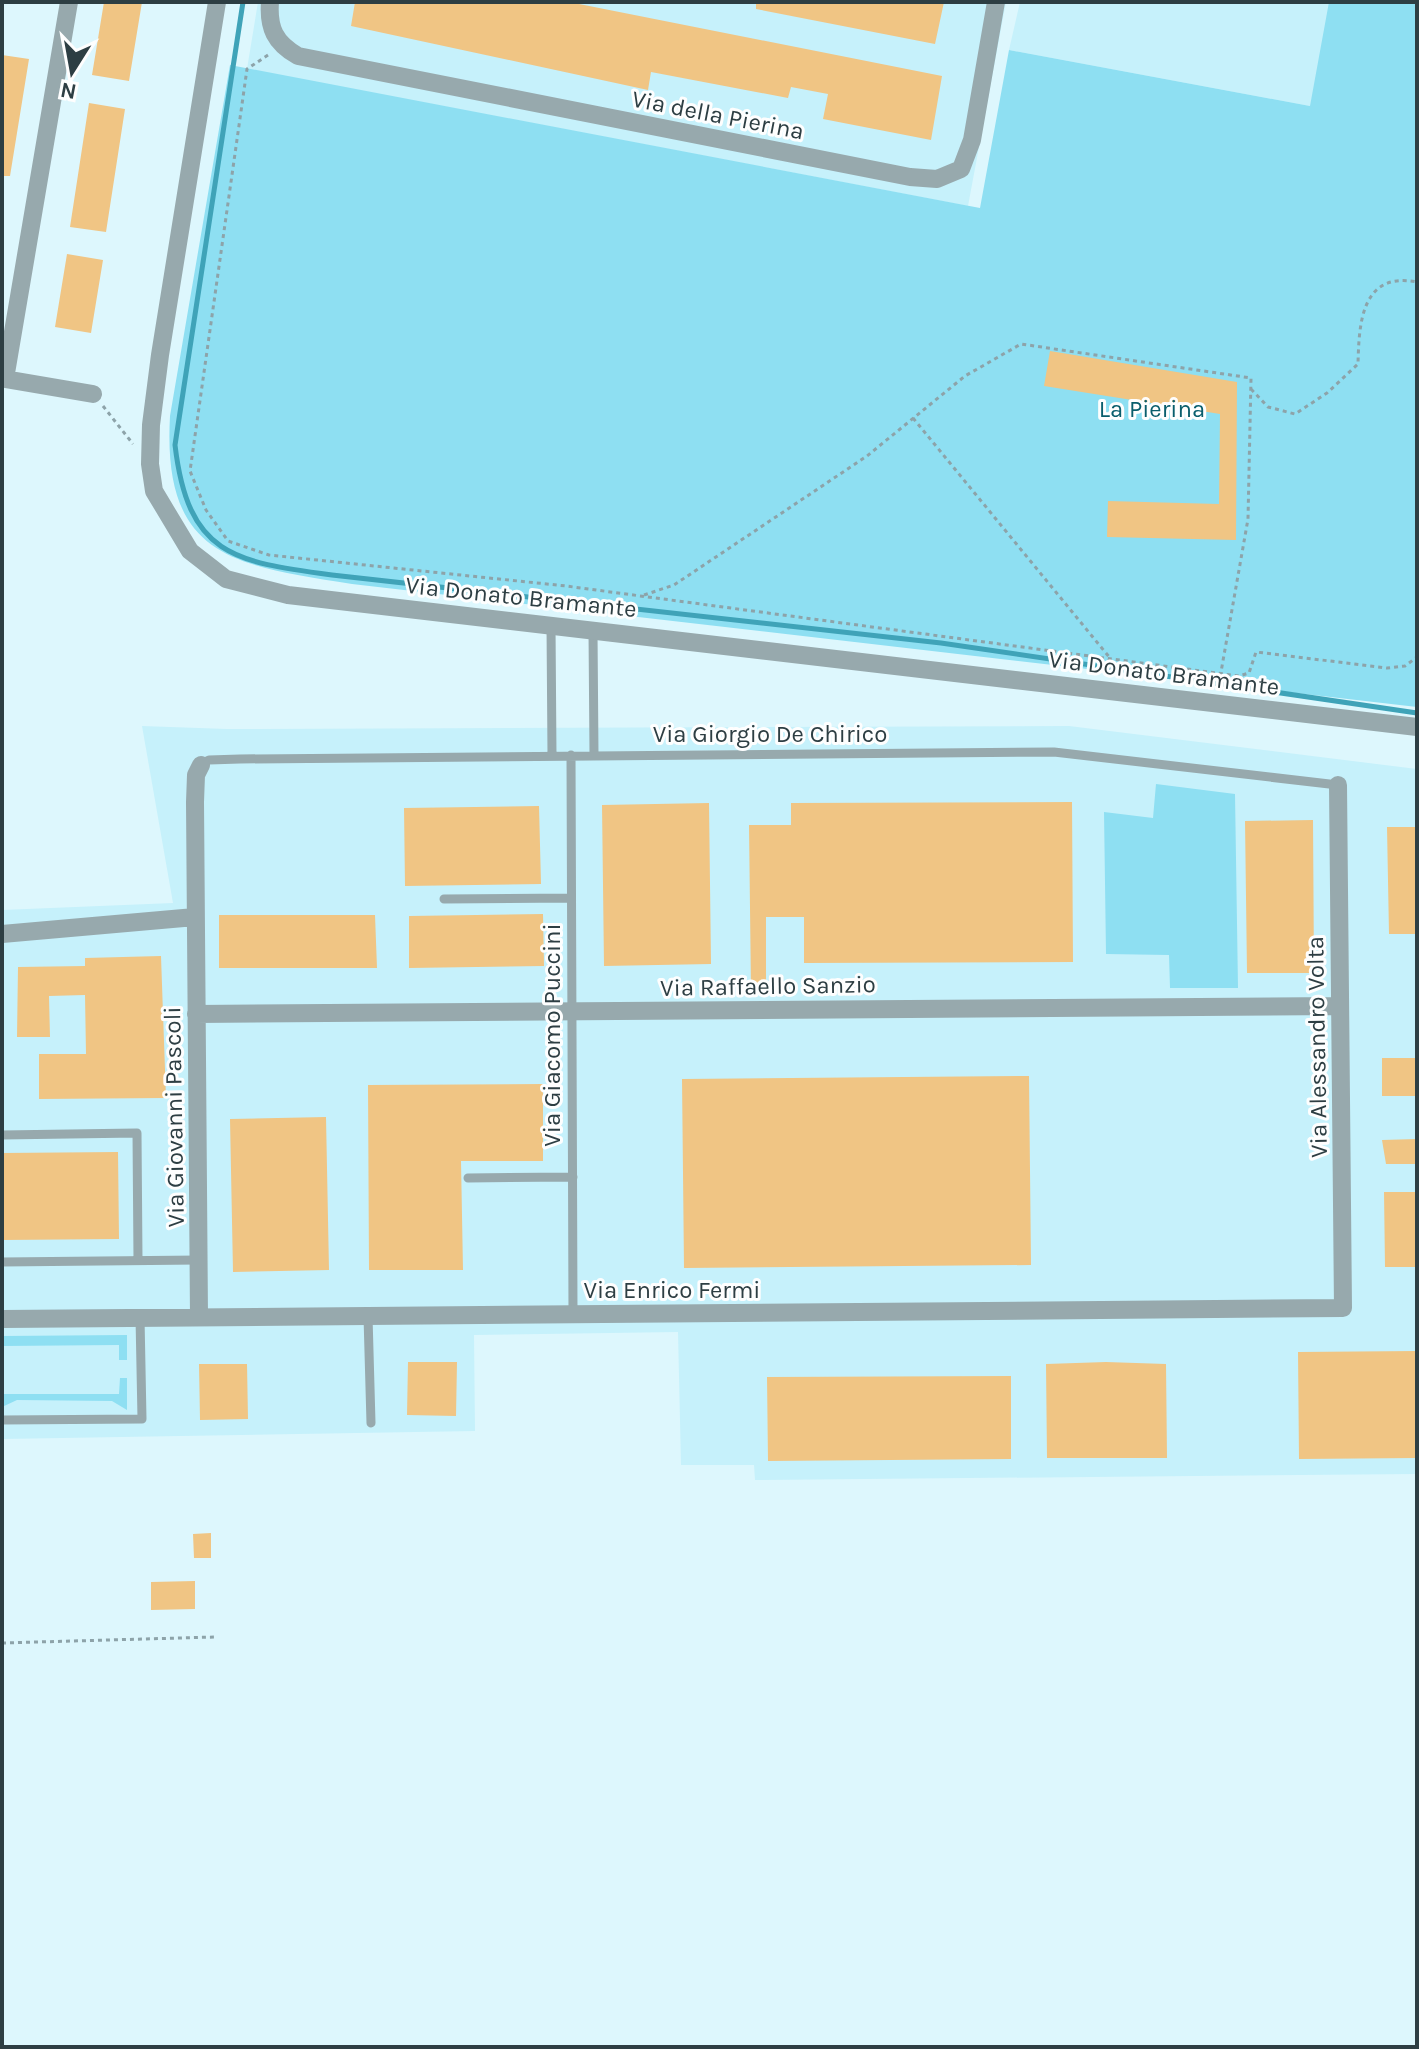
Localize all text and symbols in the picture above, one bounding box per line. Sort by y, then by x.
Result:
north arrow [32,32,112,112]
text: N [58,76,79,105]
street label: Via della Pierina [630,85,806,145]
park label: La Pierina [1099,395,1205,423]
street label: Via Donato Bramante [404,571,638,623]
street label: Via Donato Bramante [1047,645,1281,701]
street label: Via Giorgio De Chirico [653,720,887,748]
street label: Via Giacomo Puccini [538,923,566,1147]
street label: Via Alessandro Volta [1301,936,1333,1158]
street label: Via Raffaello Sanzio [660,970,876,1002]
street label: Via Giovanni Pascoli [158,1006,190,1228]
street label: Via Enrico Fermi [583,1276,761,1304]

